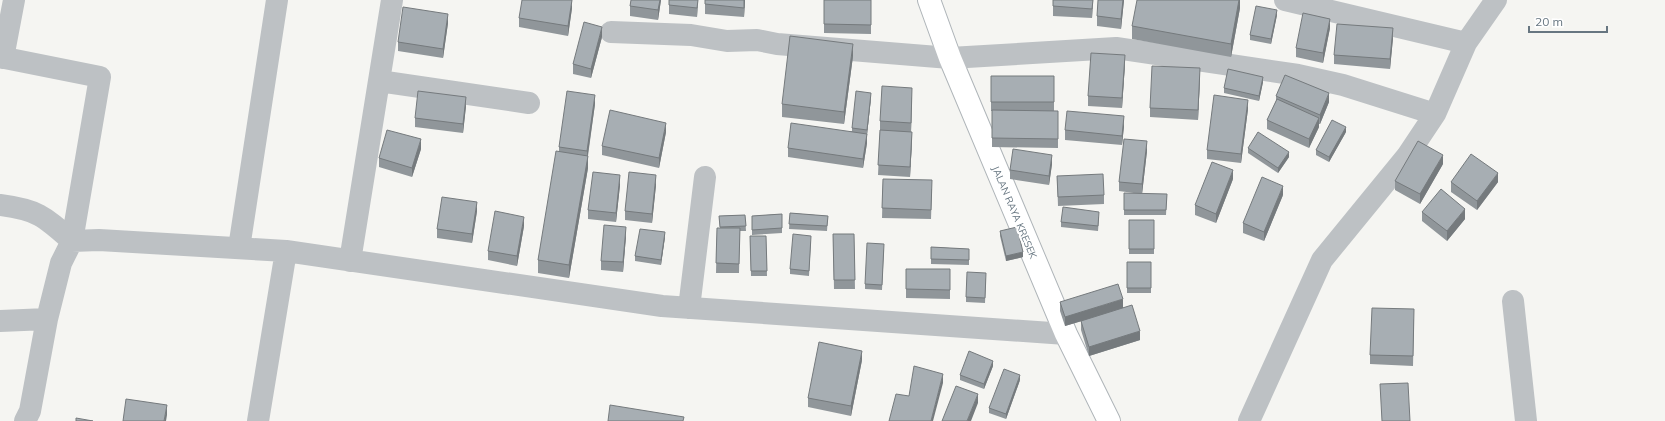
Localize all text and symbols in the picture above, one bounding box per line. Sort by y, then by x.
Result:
scale bar [1529,8,1607,34]
text: 20 m [1535,14,1563,29]
street label: JALAN RAYA KRESEK [989,164,1040,261]

